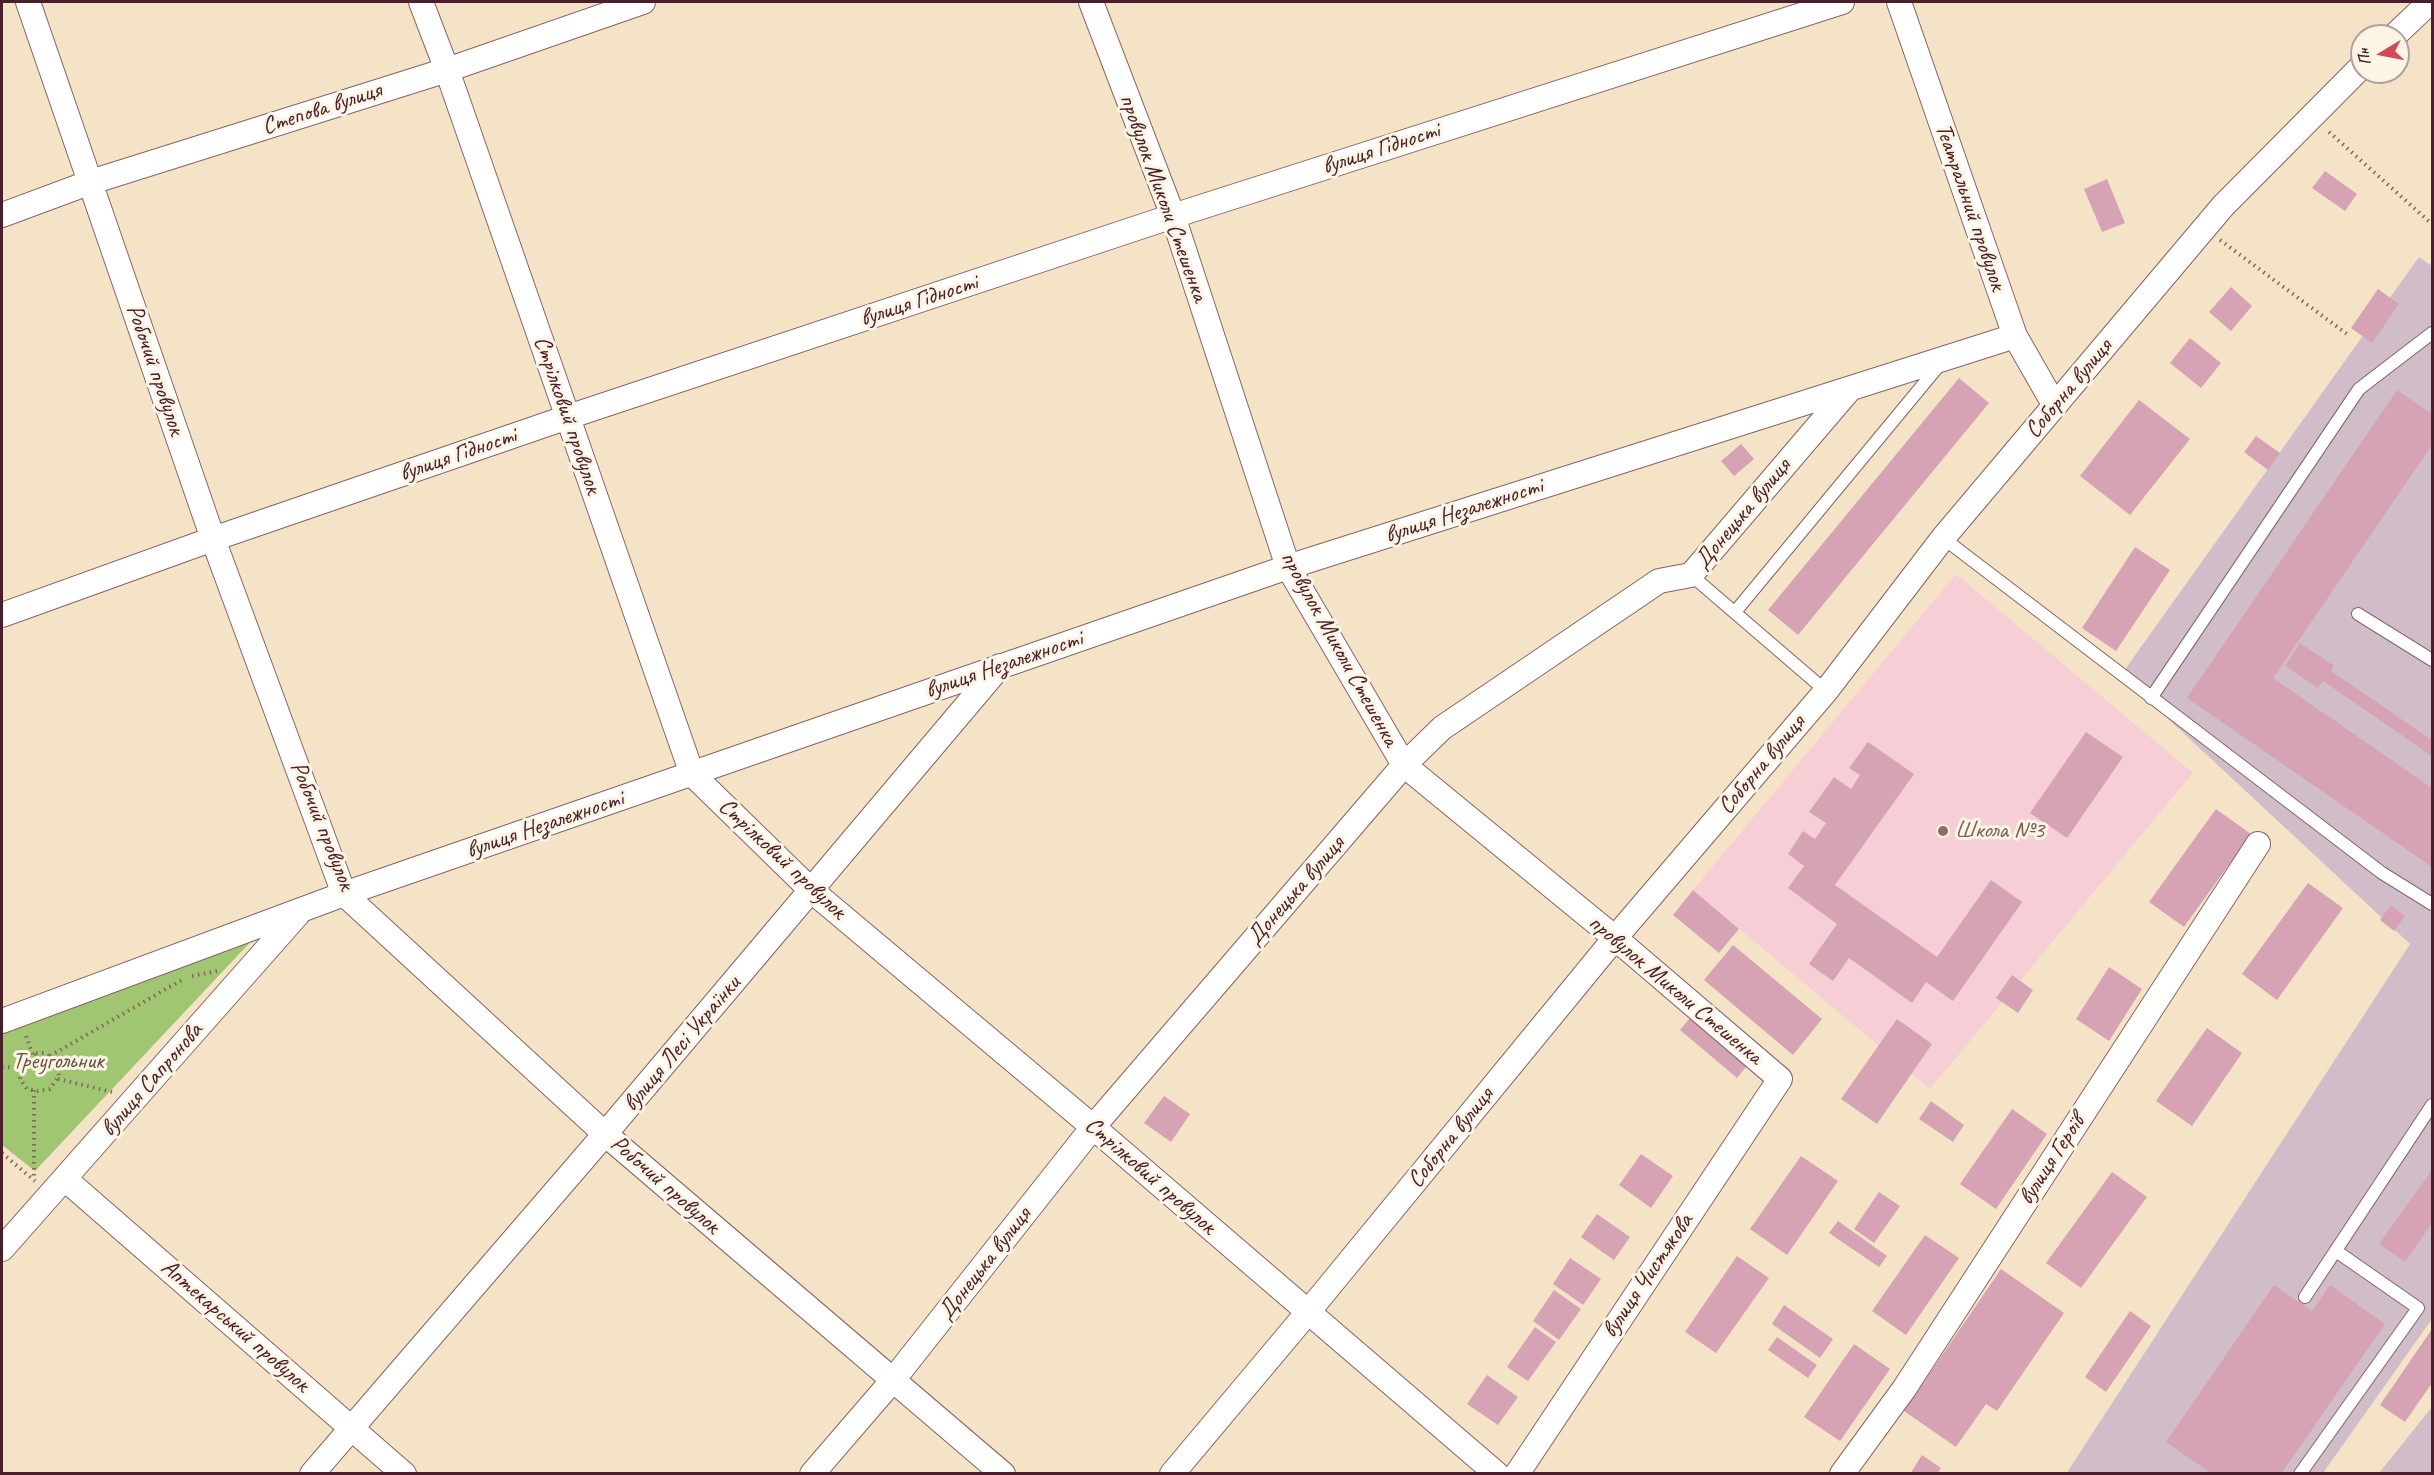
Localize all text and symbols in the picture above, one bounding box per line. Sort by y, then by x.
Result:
north arrow [2350,24,2410,84]
text: Пн [2353,47,2376,67]
street label: Степова вулиця [259,76,385,142]
street label: провулок Миколи Стешенка [1112,90,1214,306]
street label: вулиця Гідності [1319,116,1443,182]
street label: Театральний провулок [1928,120,2012,294]
street label: вулиця Гідності [857,268,981,334]
street label: Робочий провулок [119,301,191,439]
street label: Стрілковий провулок [527,332,607,498]
street label: Соборна вулиця [2019,333,2119,445]
street label: вулиця Гідності [396,422,520,488]
street label: Донецька вулиця [1688,453,1798,575]
street label: вулиця Незалежності [1381,472,1547,550]
street label: провулок Миколи Стешенка [1273,546,1405,752]
street label: вулиця Незалежності [921,625,1087,705]
street label: Соборна вулиця [1712,709,1812,821]
street label: Робочий провулок [283,758,361,894]
street label: вулиця Незалежності [462,785,628,865]
street label: Стрілковий провулок [712,792,852,926]
place label: Школа №3 [1955,817,2044,845]
marker: Школа №3 [1936,824,1950,838]
street label: Донецька вулиця [1241,830,1351,952]
street label: провулок Миколи Стешенка [1582,909,1768,1071]
street label: вулиця Лесі Українки [617,970,747,1118]
street label: вулиця Сапронова [95,1017,209,1143]
park label: Треугольник [12,1048,104,1076]
street label: Соборна вулиця [1402,1082,1500,1194]
street label: вулиця Героїв [2012,1110,2092,1210]
street label: Стрілковий провулок [1078,1111,1222,1241]
street label: Робочий провулок [604,1130,726,1240]
street label: Донецька вулиця [932,1202,1038,1326]
street label: вулиця Чистякова [1596,1208,1700,1344]
street label: Аптекарський провулок [155,1253,315,1399]

